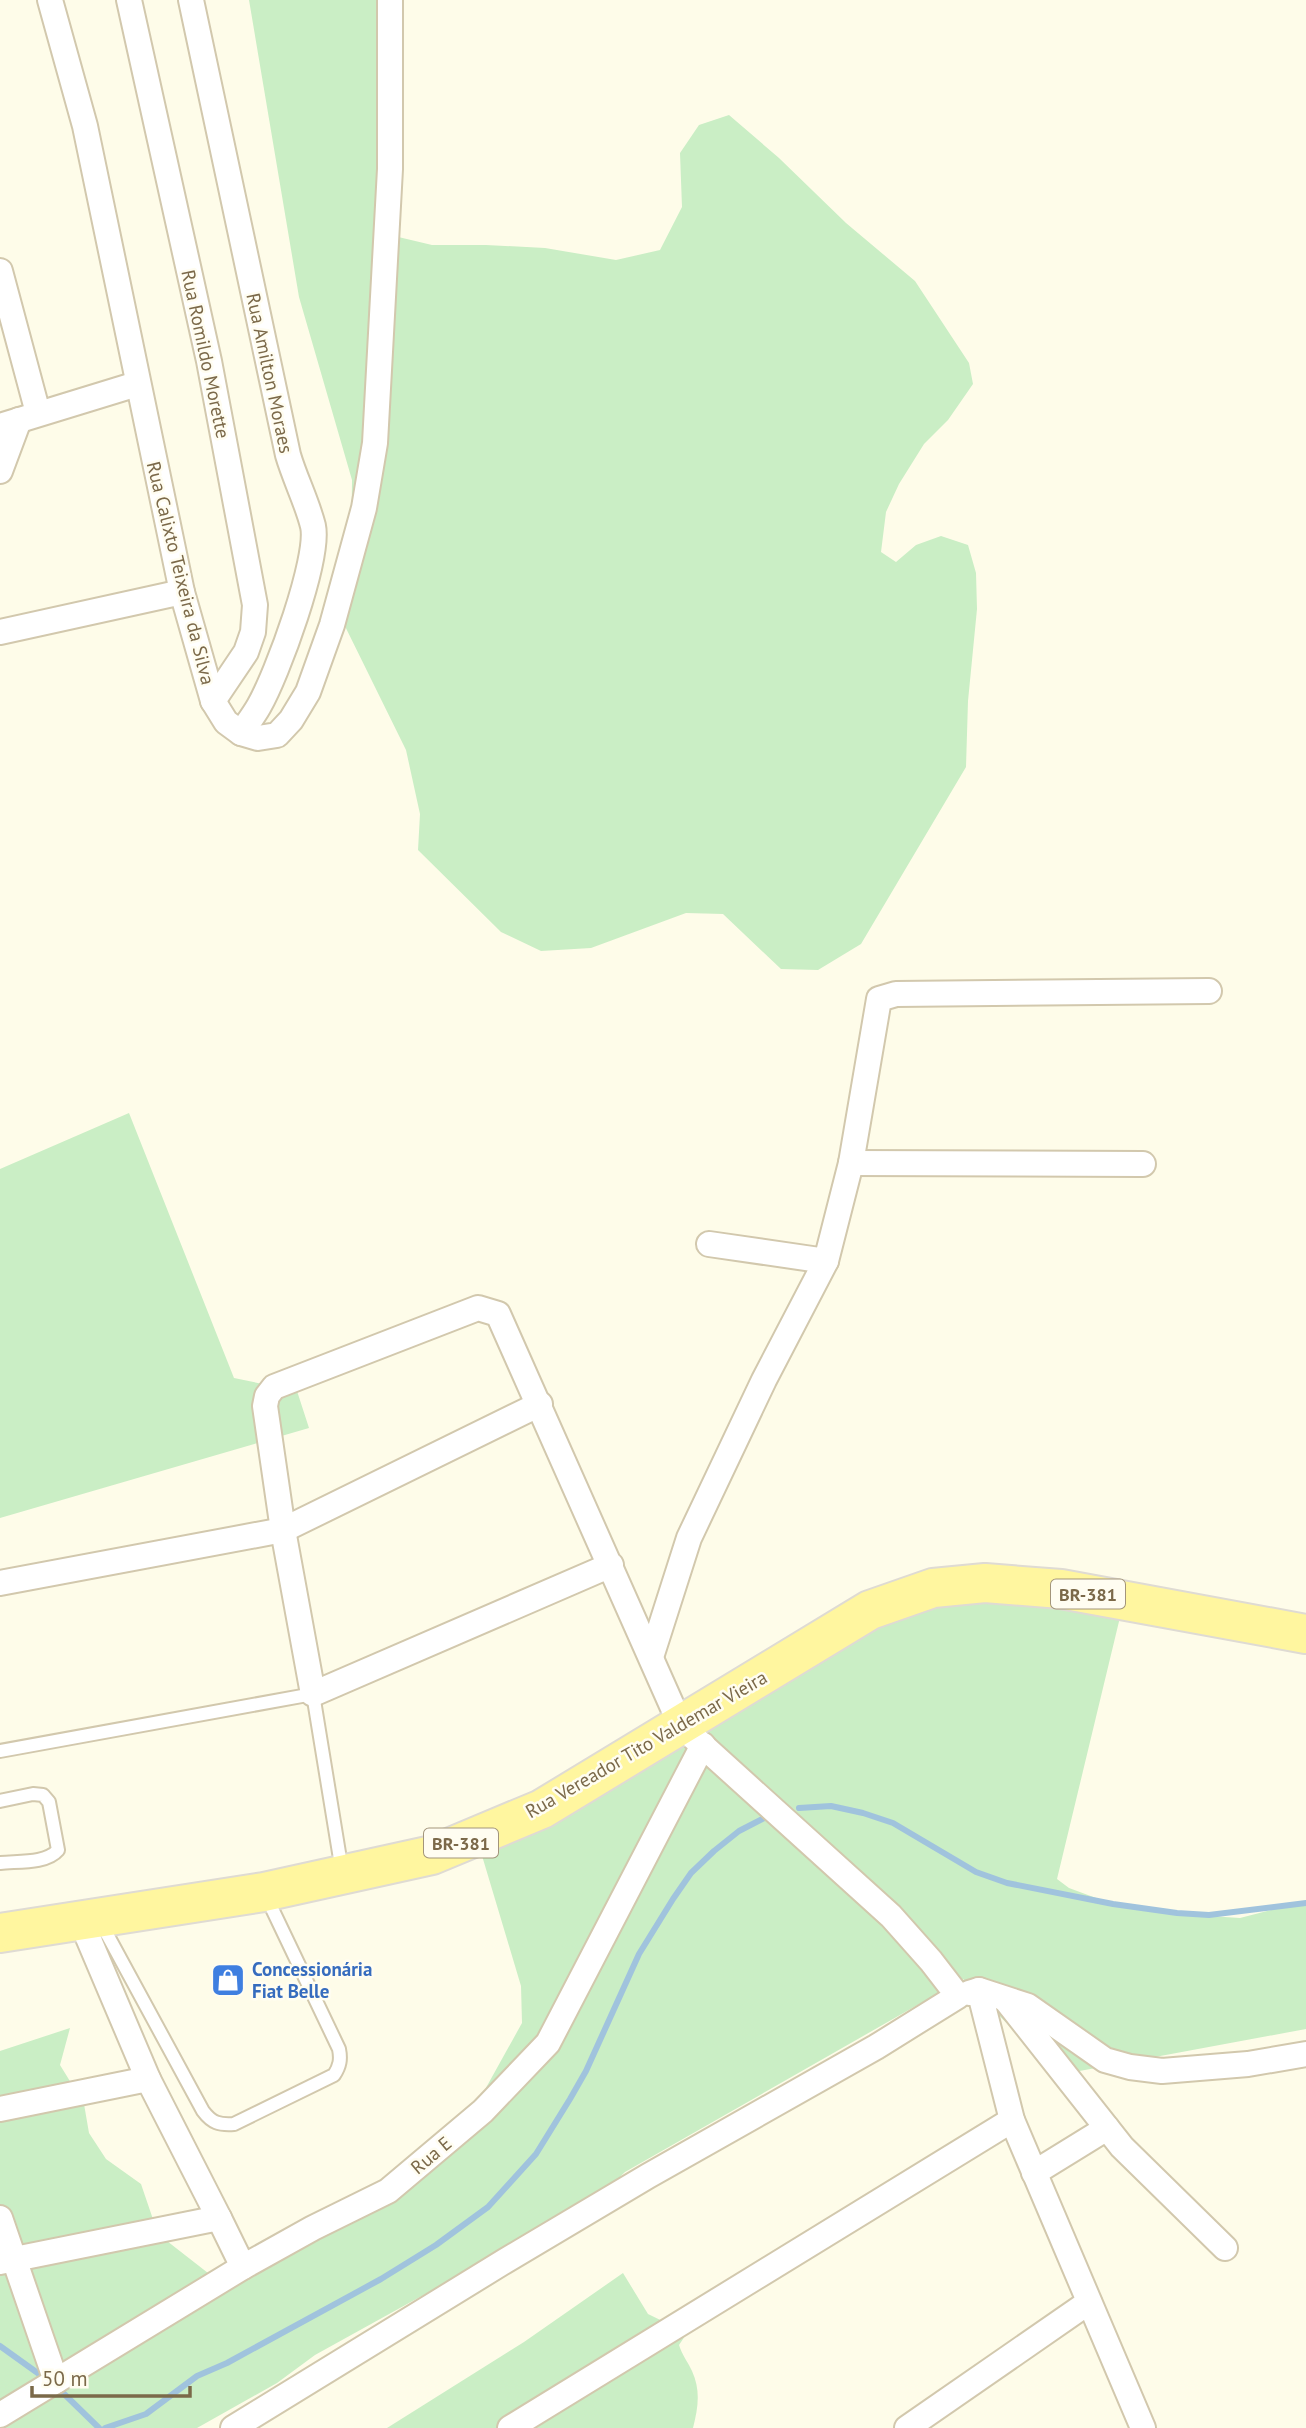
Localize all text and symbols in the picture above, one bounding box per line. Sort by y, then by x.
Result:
street label: Rua Romildo Morette [176,268,236,440]
street label: Rua Amilton Moraes [241,291,299,455]
street label: Rua Calixto Teixeira da Silva [142,459,220,687]
road number: BR-381 [1051,1580,1125,1609]
street label: Rua Vereador Tito Valdemar Vieira [521,1665,771,1823]
road number: BR-381 [424,1828,498,1857]
place label: Concessionária Fiat Belle [252,1957,372,2003]
shop icon: Concessionária Fiat Belle [209,1961,247,1999]
street label: Rua E [406,2131,456,2179]
scale bar [32,2354,189,2398]
text: 50 m [42,2365,88,2392]

